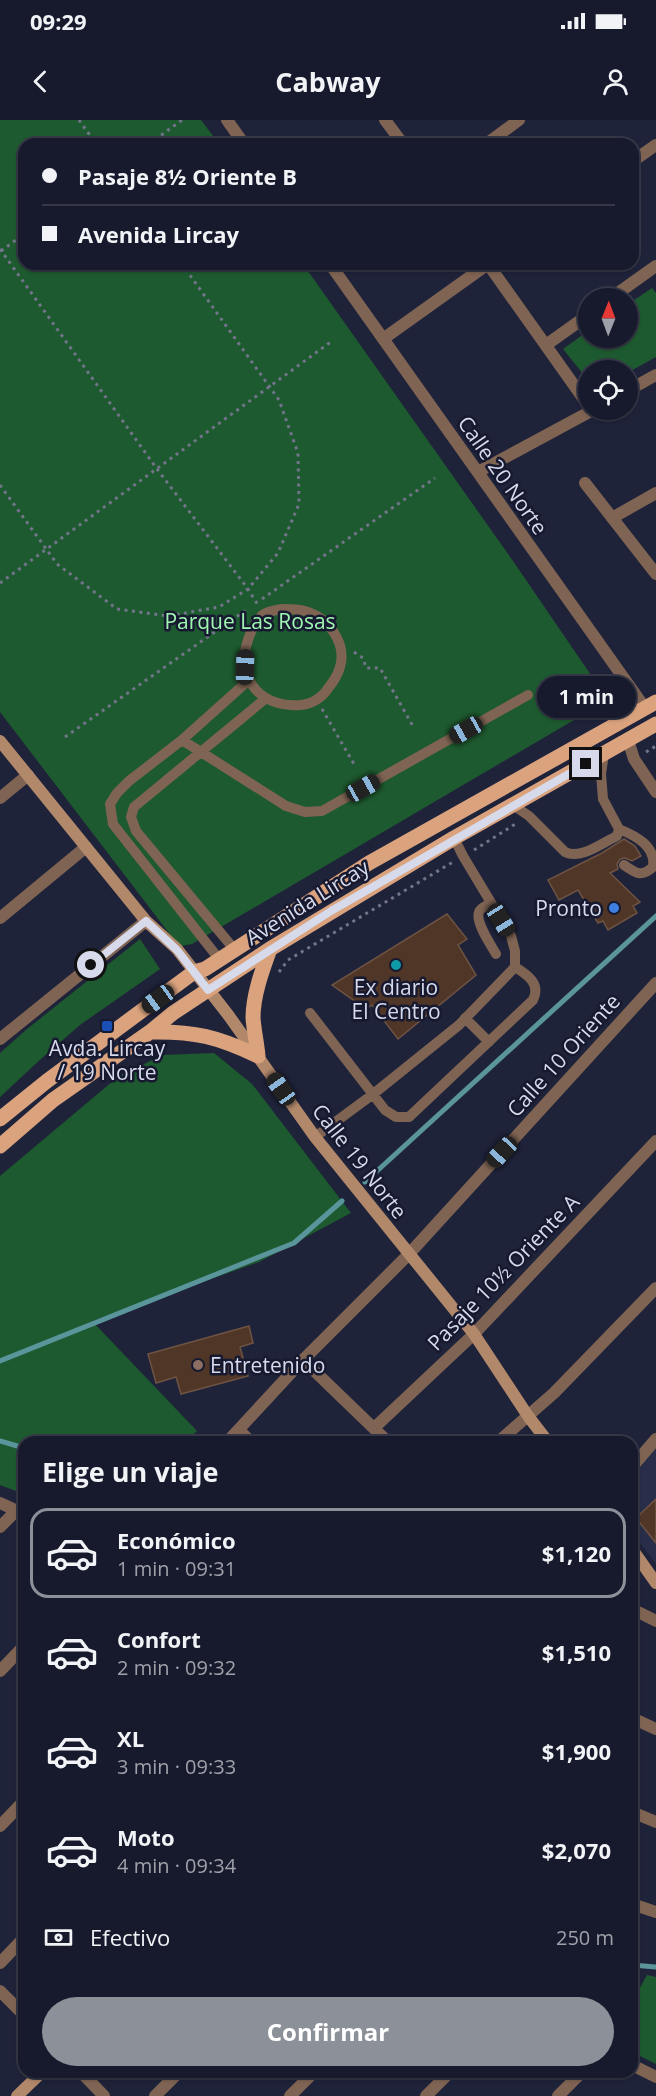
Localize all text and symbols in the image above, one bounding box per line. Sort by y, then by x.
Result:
text: 09:29 [30,6,87,36]
text: Cabway [275,63,381,100]
icon: back [24,65,57,98]
icon: person [599,65,632,98]
text: Pasaje 8½ Oriente B [78,161,297,191]
text: Avenida Lircay [78,219,239,249]
north arrow [578,288,638,348]
map controls [578,288,638,420]
button: locate [578,360,638,420]
street label: Calle 20 Norte [452,410,554,540]
park label: Parque Las Rosas [164,607,336,635]
car [235,649,255,685]
callout: 1 min [536,677,636,719]
text: 1 min [559,683,614,710]
car [446,713,486,747]
route end [572,750,599,777]
car [343,771,383,805]
street label: Avenida Lircay [240,853,375,951]
place label: Pronto [535,894,602,922]
car [484,900,518,940]
marker: Pronto [607,901,621,915]
route start [77,951,104,978]
marker: Ex diario El Centro [389,958,403,972]
place label: Ex diario El Centro [351,973,441,1025]
car [138,981,178,1017]
street label: Calle 10 Oriente [500,988,626,1122]
marker: Avda. Lircay / 19 Norte [100,1019,114,1033]
place label: Avda. Lircay / 19 Norte [49,1034,166,1086]
car [263,1069,299,1109]
street label: Calle 19 Norte [306,1098,414,1224]
car [483,1133,521,1171]
street label: Pasaje 10½ Oriente A [421,1187,585,1356]
place label: Entretenido [210,1351,325,1379]
marker: Entretenido [191,1358,205,1372]
text: Elige un viaje [42,1453,218,1490]
text: Económico [117,1525,236,1555]
icon: car [45,1526,99,1580]
text: $1,120 [542,1538,611,1568]
text: 1 min · 09:31 [117,1555,236,1582]
text: Confort [117,1624,201,1654]
icon: car [45,1625,99,1679]
text: $1,510 [542,1637,611,1667]
text: 2 min · 09:32 [117,1654,236,1681]
text: XL [117,1723,144,1753]
icon: car [45,1724,99,1778]
text: $1,900 [542,1736,611,1766]
text: 3 min · 09:33 [117,1753,236,1780]
text: Moto [117,1822,175,1852]
icon: car [45,1823,99,1877]
text: $2,070 [542,1835,611,1865]
text: 4 min · 09:34 [117,1852,236,1879]
icon: cash [42,1921,75,1954]
text: Efectivo [90,1922,170,1952]
text: 250 m [556,1924,614,1951]
button: Confirmar [42,1997,614,2066]

